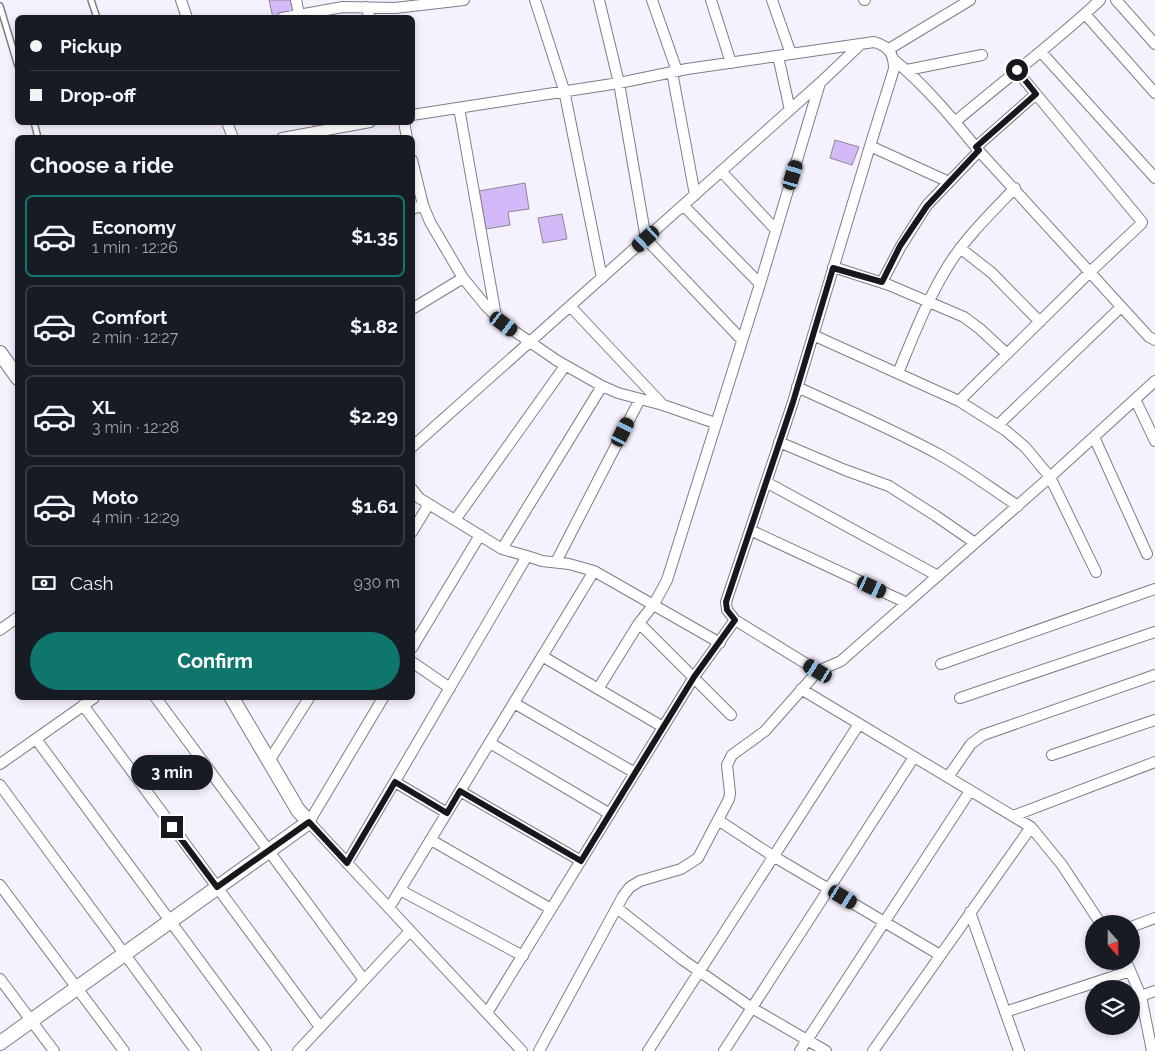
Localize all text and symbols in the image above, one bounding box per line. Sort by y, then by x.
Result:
text: Pickup [60,35,122,57]
route start [1006,59,1028,81]
text: Drop-off [60,84,136,106]
text: Choose a ride [30,152,174,178]
car [781,158,804,192]
icon: car [32,214,77,259]
text: Economy [92,216,176,238]
car [629,223,662,255]
text: $1.35 [351,225,398,247]
text: 1 min · 12:26 [92,238,178,257]
icon: car [32,304,77,349]
text: Comfort [92,306,167,328]
car [487,309,520,339]
text: $1.82 [350,315,398,337]
text: 2 min · 12:27 [92,328,178,347]
icon: car [32,394,77,439]
text: XL [92,396,115,418]
text: $2.29 [349,405,398,427]
car [609,415,636,449]
text: 3 min · 12:28 [92,418,179,437]
icon: car [32,484,77,529]
text: Moto [92,486,138,508]
text: $1.61 [351,495,398,517]
text: 4 min · 12:29 [92,508,179,527]
icon: cash [30,569,58,597]
text: Cash [70,572,114,594]
text: 930 m [354,573,400,592]
car [855,574,888,600]
button: Confirm [30,632,400,690]
car [801,657,834,685]
callout: 3 min [131,754,213,790]
text: 3 min [151,763,193,782]
route end [161,816,183,838]
car [826,883,859,911]
north arrow [1085,915,1140,970]
map controls [1085,915,1140,1035]
button: layers [1085,980,1140,1035]

